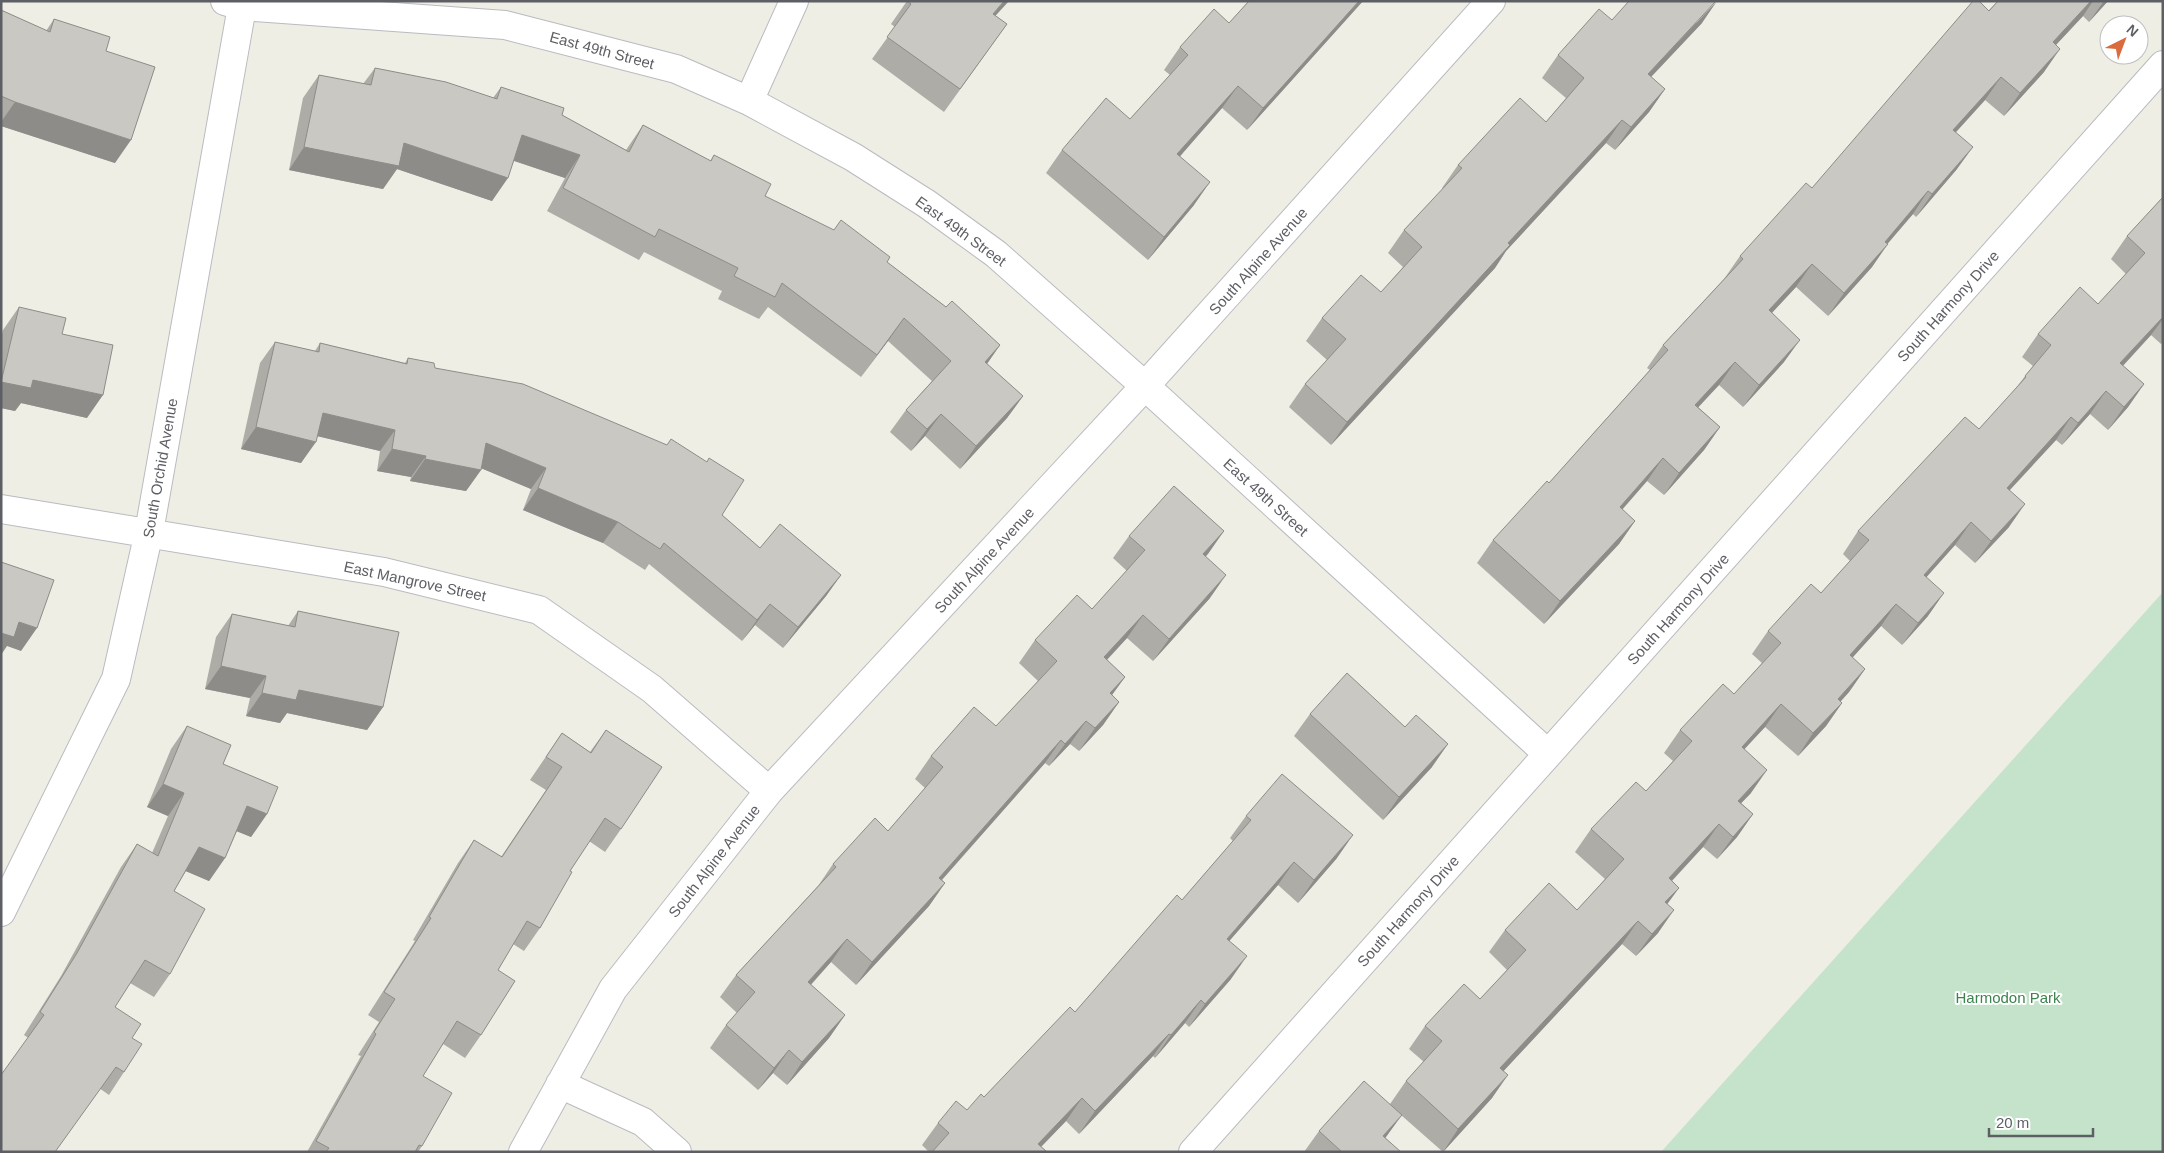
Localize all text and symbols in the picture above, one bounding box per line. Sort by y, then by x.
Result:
north arrow [2099,15,2149,65]
text: N [2124,21,2142,40]
street label: East 49th Street [548,28,657,72]
street label: East 49th Street [912,193,1010,270]
street label: South Alpine Avenue [1205,204,1311,318]
street label: South Harmony Drive [1894,247,2002,365]
street label: South Orchid Avenue [139,397,181,539]
street label: East 49th Street [1220,455,1312,540]
street label: South Alpine Avenue [931,504,1037,616]
street label: South Harmony Drive [1624,550,1732,668]
street label: East Mangrove Street [342,558,489,605]
street label: South Alpine Avenue [665,801,763,921]
street label: South Harmony Drive [1354,852,1462,970]
park label: Harmodon Park [1955,989,2061,1006]
scale bar [1989,1106,2093,1138]
text: 20 m [1996,1114,2029,1131]

